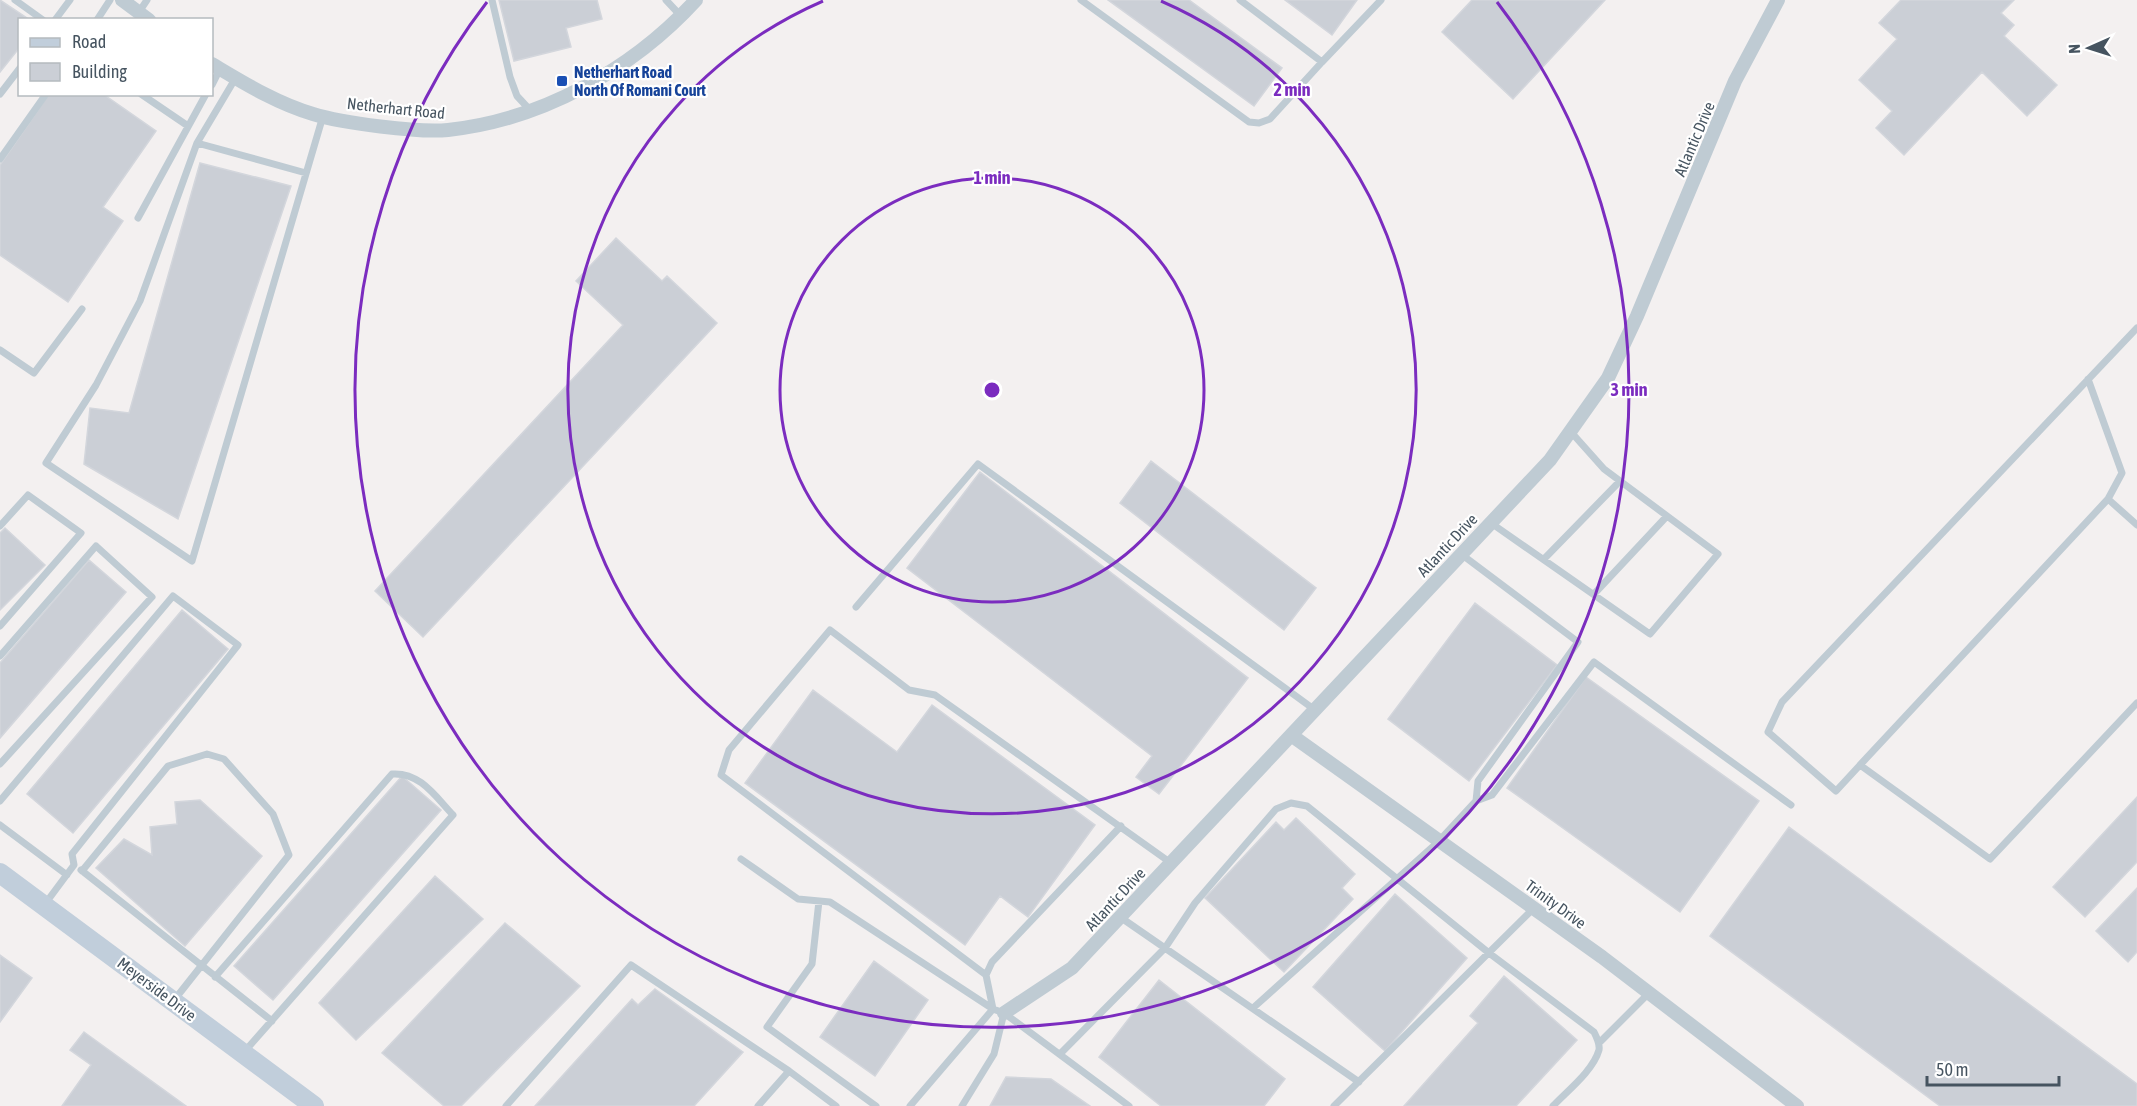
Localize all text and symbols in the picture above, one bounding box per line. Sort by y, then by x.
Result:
legend [18,18,213,96]
north arrow [2059,18,2119,78]
text: Road [72,31,106,52]
text: N [2065,44,2083,54]
text: Building [72,61,127,82]
place label: Netherhart Road North Of Romani Court [574,63,706,99]
marker: Netherhart Road North Of Romani Court [555,74,569,88]
text: 2 min [1274,79,1311,100]
street label: Netherhart Road [346,94,446,122]
street label: Atlantic Drive [1670,99,1718,179]
text: 1 min [974,167,1011,188]
text: 3 min [1611,379,1648,400]
centre of rings [982,380,1002,400]
street label: Atlantic Drive [1413,510,1481,580]
street label: Atlantic Drive [1081,864,1149,934]
street label: Trinity Drive [1522,876,1590,933]
street label: Meyerside Drive [114,954,200,1025]
scale bar [1927,1049,2059,1087]
text: 50 m [1936,1059,1968,1080]

